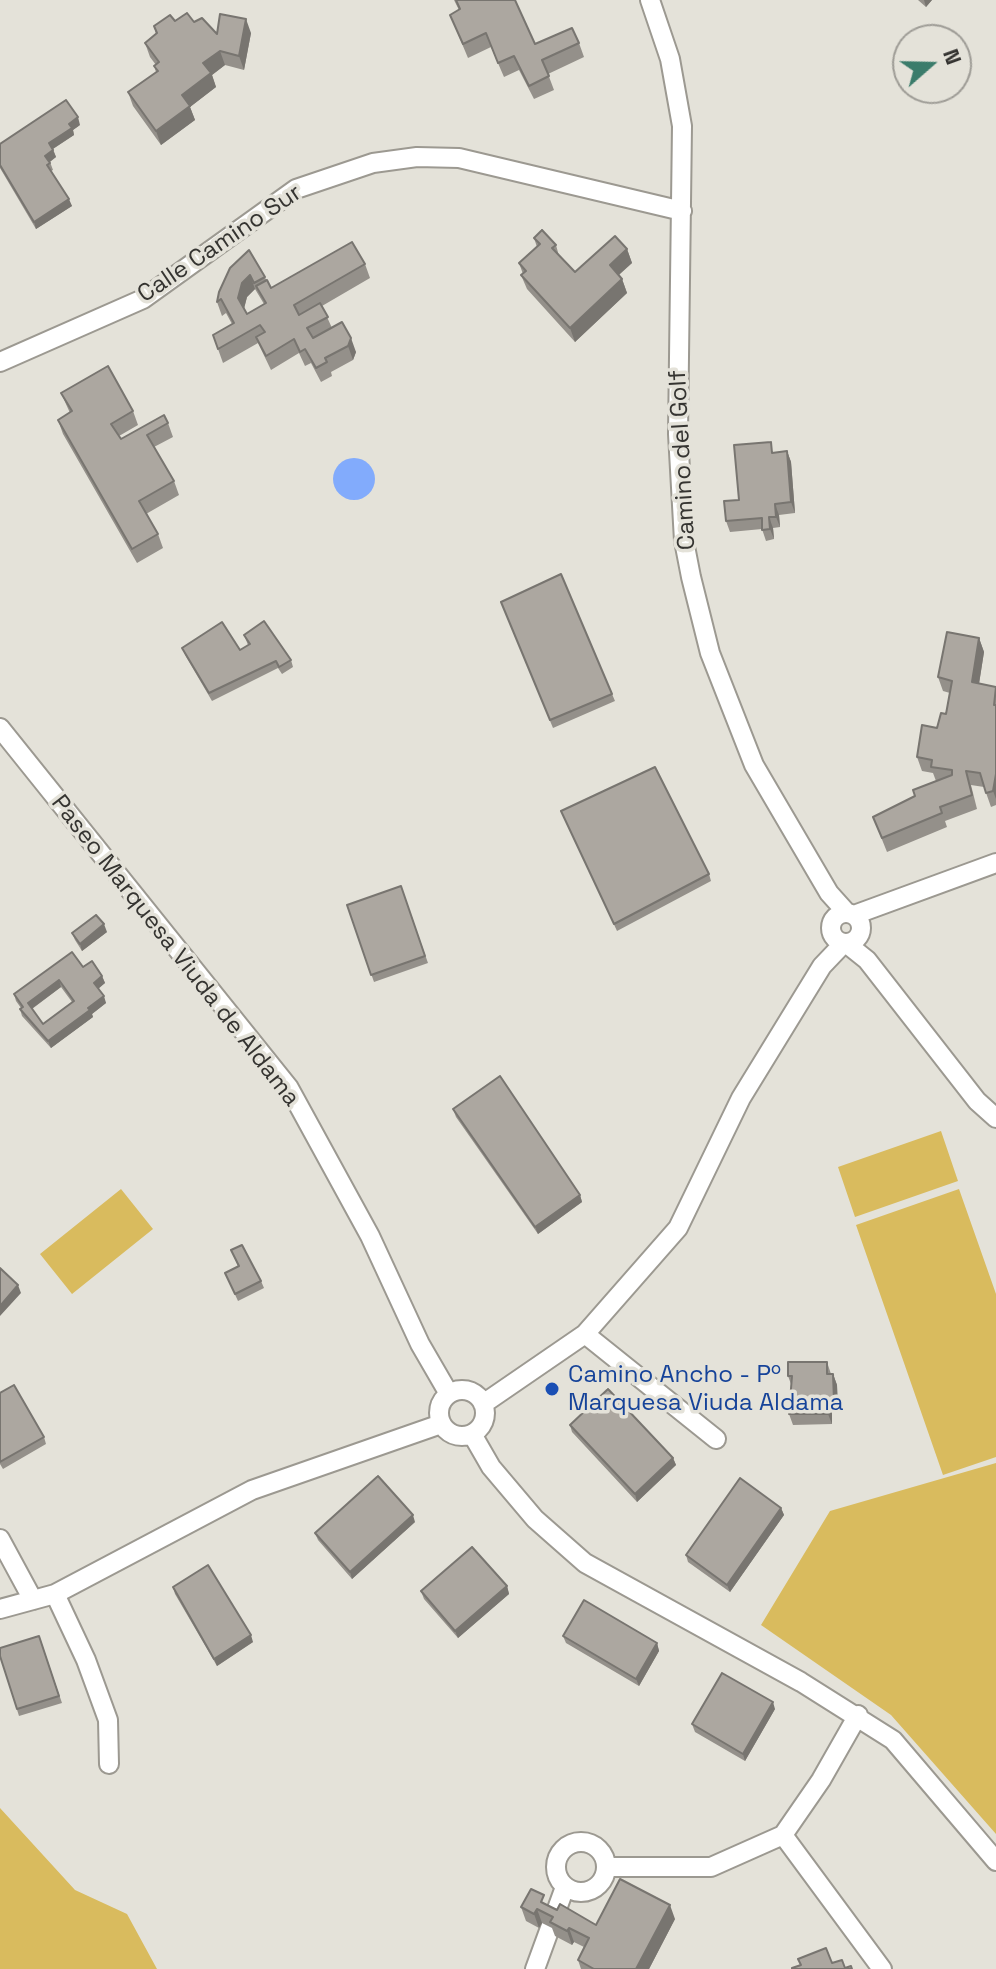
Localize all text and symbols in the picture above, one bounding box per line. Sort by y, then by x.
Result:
north arrow [892,24,972,104]
text: N [937,45,968,68]
street label: Calle Camino Sur [133,179,307,309]
street label: Camino del Golf [664,369,702,551]
street label: Paseo Marquesa Viuda de Aldama [44,790,306,1112]
place label: Camino Ancho - Pº Marquesa Viuda Aldama [568,1361,844,1417]
marker: Camino Ancho - Pº Marquesa Viuda Aldama [543,1380,561,1398]

